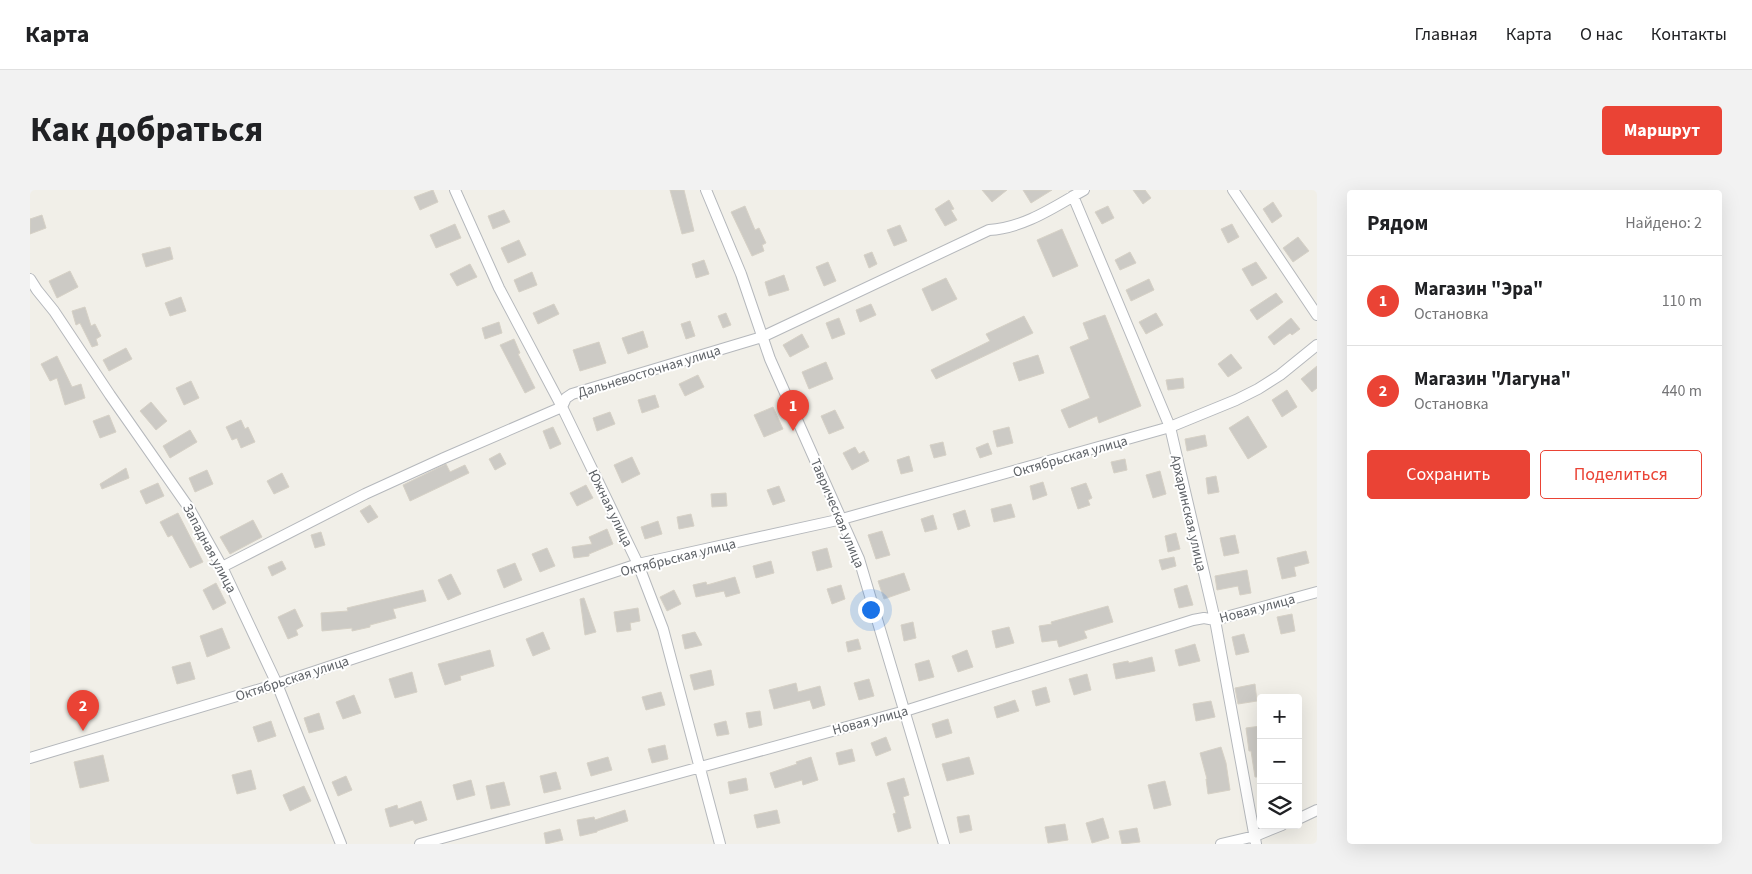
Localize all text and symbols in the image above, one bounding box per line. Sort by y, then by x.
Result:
text: Карта [25,17,89,52]
text: Главная [1415,22,1478,47]
text: Карта [1506,22,1552,47]
text: О нас [1580,22,1623,47]
text: Контакты [1651,22,1727,47]
text: Как добраться [30,105,263,155]
button: Маршрут [1602,106,1722,155]
text: Рядом [1367,208,1428,238]
text: Найдено: 2 [1625,212,1702,234]
text: Магазин "Эра" [1414,276,1543,303]
text: 1 [1379,290,1387,312]
text: 110 m [1662,290,1702,312]
text: Остановка [1414,303,1488,325]
street label: Дальневосточная улица [575,341,723,403]
text: Магазин "Лагуна" [1414,366,1571,393]
text: 2 [1379,380,1387,402]
text: 440 m [1662,380,1702,402]
pin: 1 [777,390,809,431]
text: Остановка [1414,393,1488,415]
street label: Октябрьская улица [1011,431,1130,483]
button: Сохранить [1367,450,1530,499]
button: Поделиться [1540,450,1702,499]
street label: Архаринская улица [1165,453,1211,573]
street label: Таврическая улица [805,455,869,571]
street label: Южная улица [583,466,637,551]
street label: Западная улица [177,500,241,597]
street label: Октябрьская улица [618,534,738,582]
street label: Новая улица [1217,589,1297,629]
your location [858,597,884,623]
street label: Октябрьская улица [233,651,352,707]
pin: 2 [67,690,99,731]
map controls [1257,694,1302,829]
button: + [1257,694,1302,739]
street label: Новая улица [830,701,910,741]
button: − [1257,739,1302,784]
button: layers [1257,784,1302,829]

